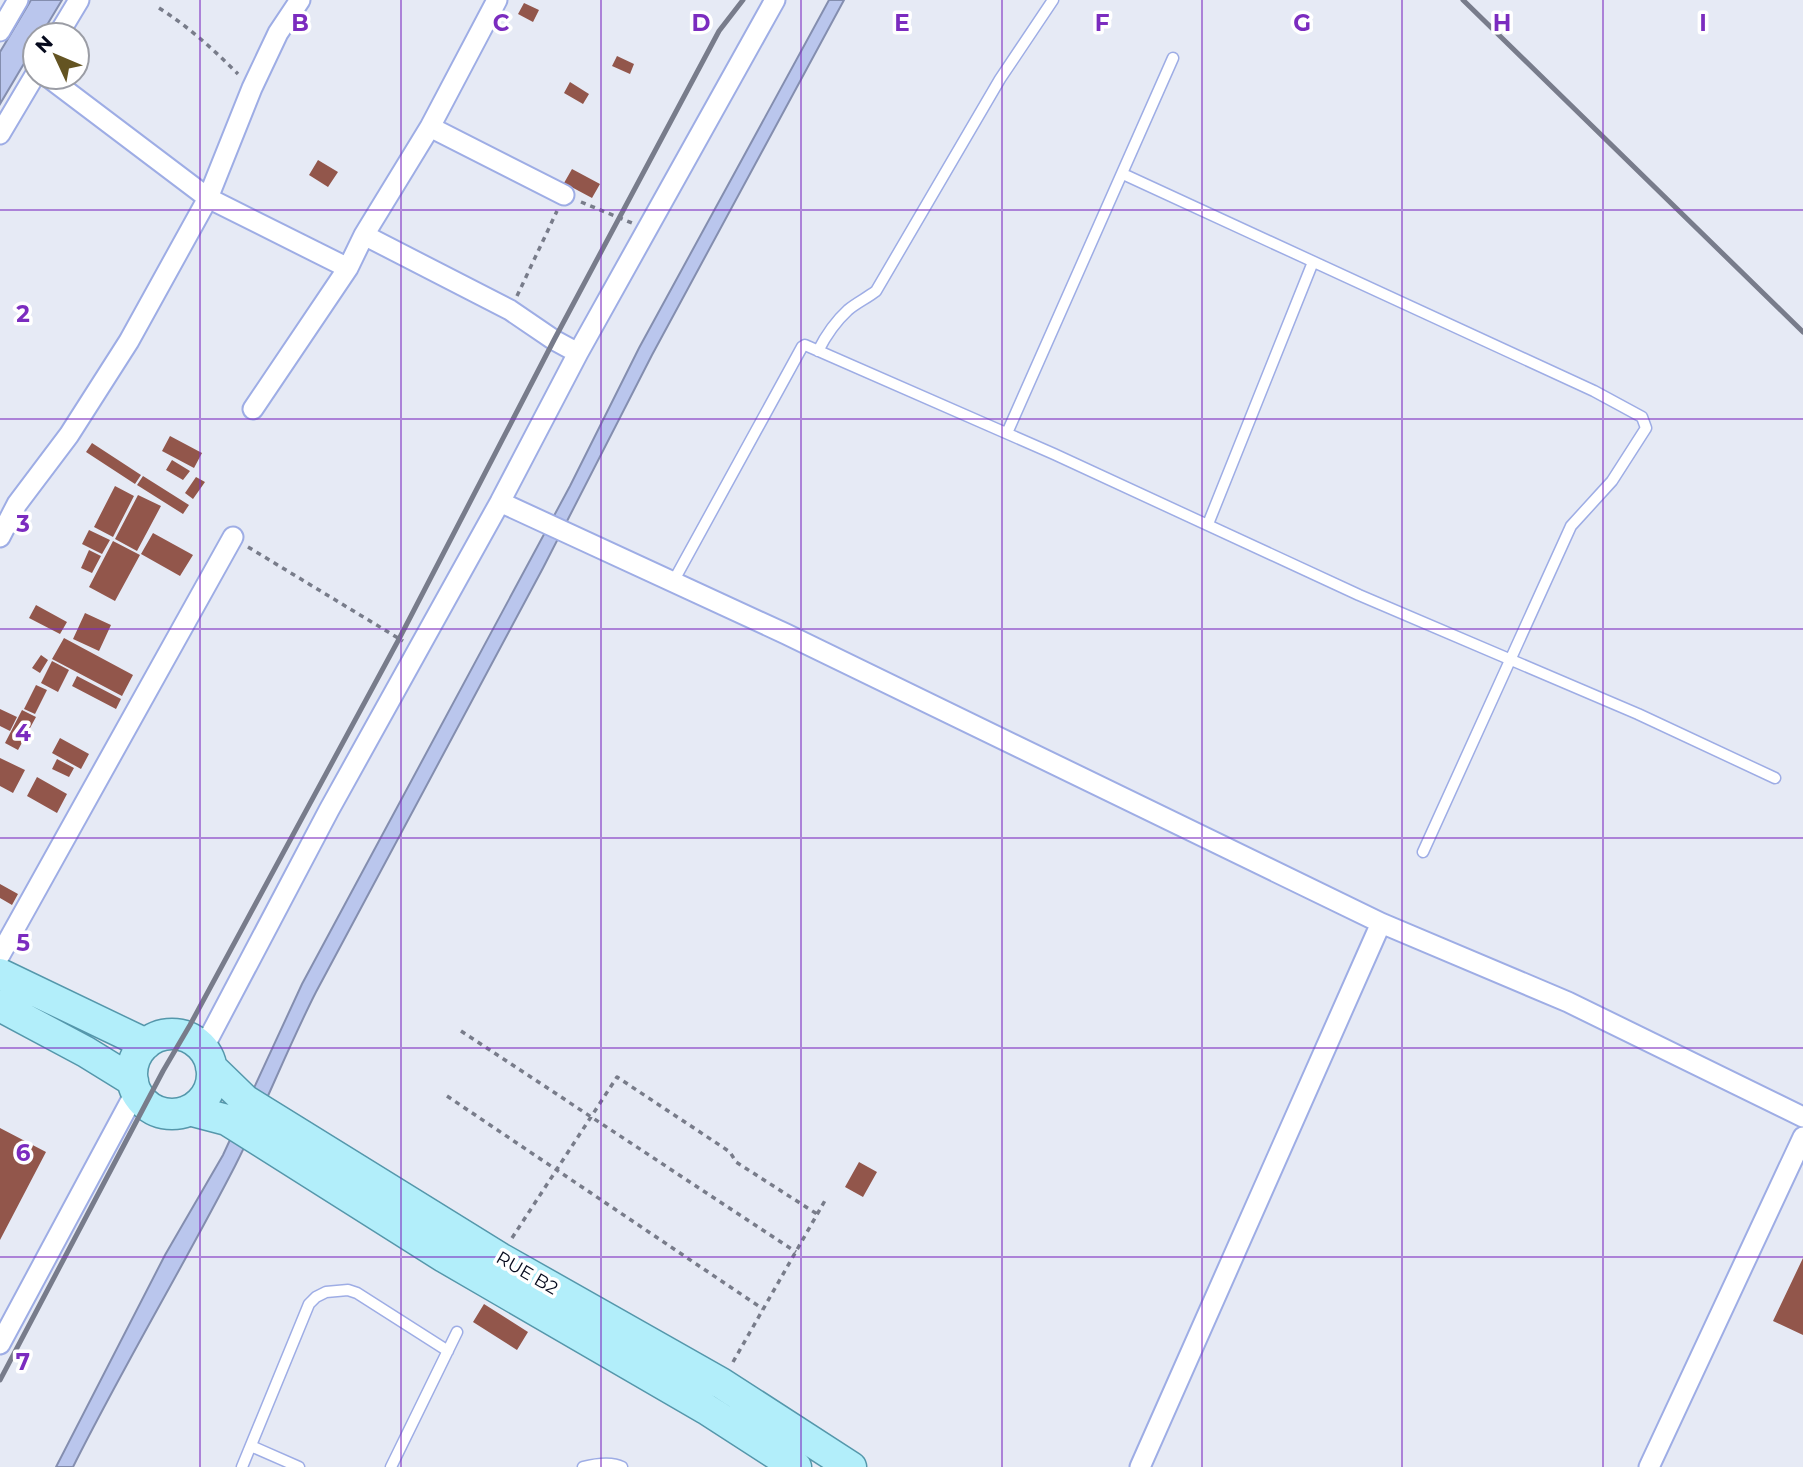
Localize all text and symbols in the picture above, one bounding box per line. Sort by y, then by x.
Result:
text: B [291,9,309,37]
text: C [493,9,510,37]
text: D [692,9,711,37]
text: E [894,9,910,37]
text: F [1095,9,1110,37]
text: G [1293,9,1311,37]
text: H [1493,9,1511,37]
text: I [1699,9,1707,37]
north arrow [21,21,91,91]
text: N [31,31,58,58]
text: 2 [16,300,30,328]
text: 3 [15,510,30,538]
text: 4 [15,719,31,747]
text: 5 [16,929,30,957]
text: 6 [16,1139,31,1167]
street label: RUE B2 [492,1247,562,1299]
text: 7 [16,1348,30,1376]

